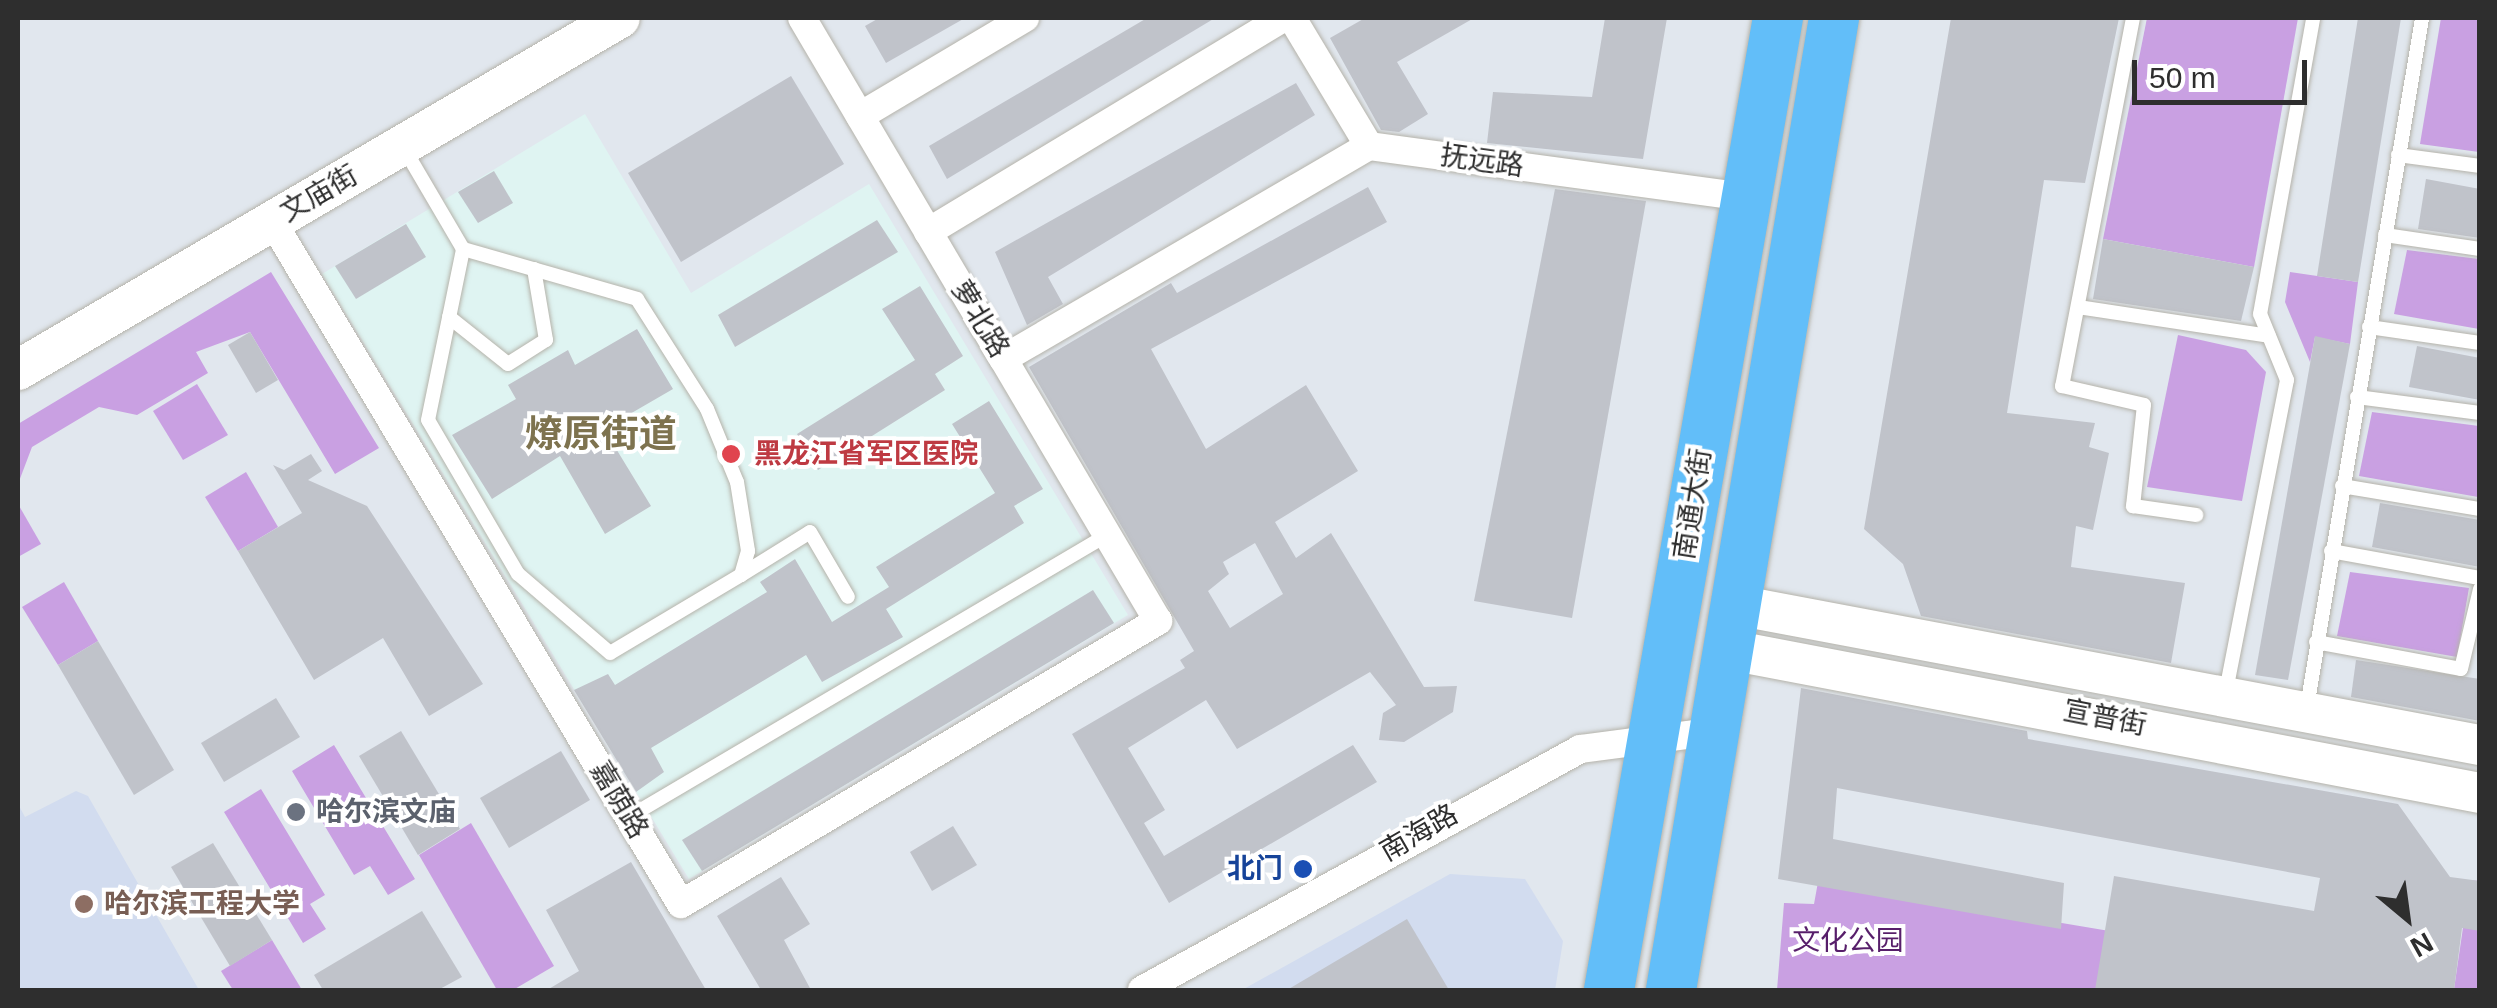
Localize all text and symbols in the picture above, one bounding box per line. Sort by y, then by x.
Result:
scale bar [2137,40,2312,102]
text: 50 m [2149,61,2216,94]
street label: 抚远路 [1438,139,1526,183]
street label: 文庙街 [274,158,364,230]
street label: 萝北路 [944,274,1016,364]
district label: 燎原街道 [525,412,677,458]
place label: 黑龙江省军区医院 [754,437,978,471]
marker: 黑龙江省军区医院 [718,441,744,467]
street label: 南通大街 [1668,446,1718,562]
street label: 宣普街 [2061,693,2149,743]
street label: 嘉荫路 [583,755,655,845]
place label: 哈尔滨文庙 [316,795,456,829]
street label: 南海路 [1374,797,1464,869]
marker: 哈尔滨文庙 [285,801,307,823]
place label: 北门 [1227,852,1283,886]
marker: 北门 [1292,858,1314,880]
north arrow [2357,868,2457,968]
place label: 哈尔滨工程大学 [104,887,300,921]
marker: 哈尔滨工程大学 [73,893,95,915]
park label: 文化公园 [1792,924,1904,958]
text: N [2405,926,2438,963]

